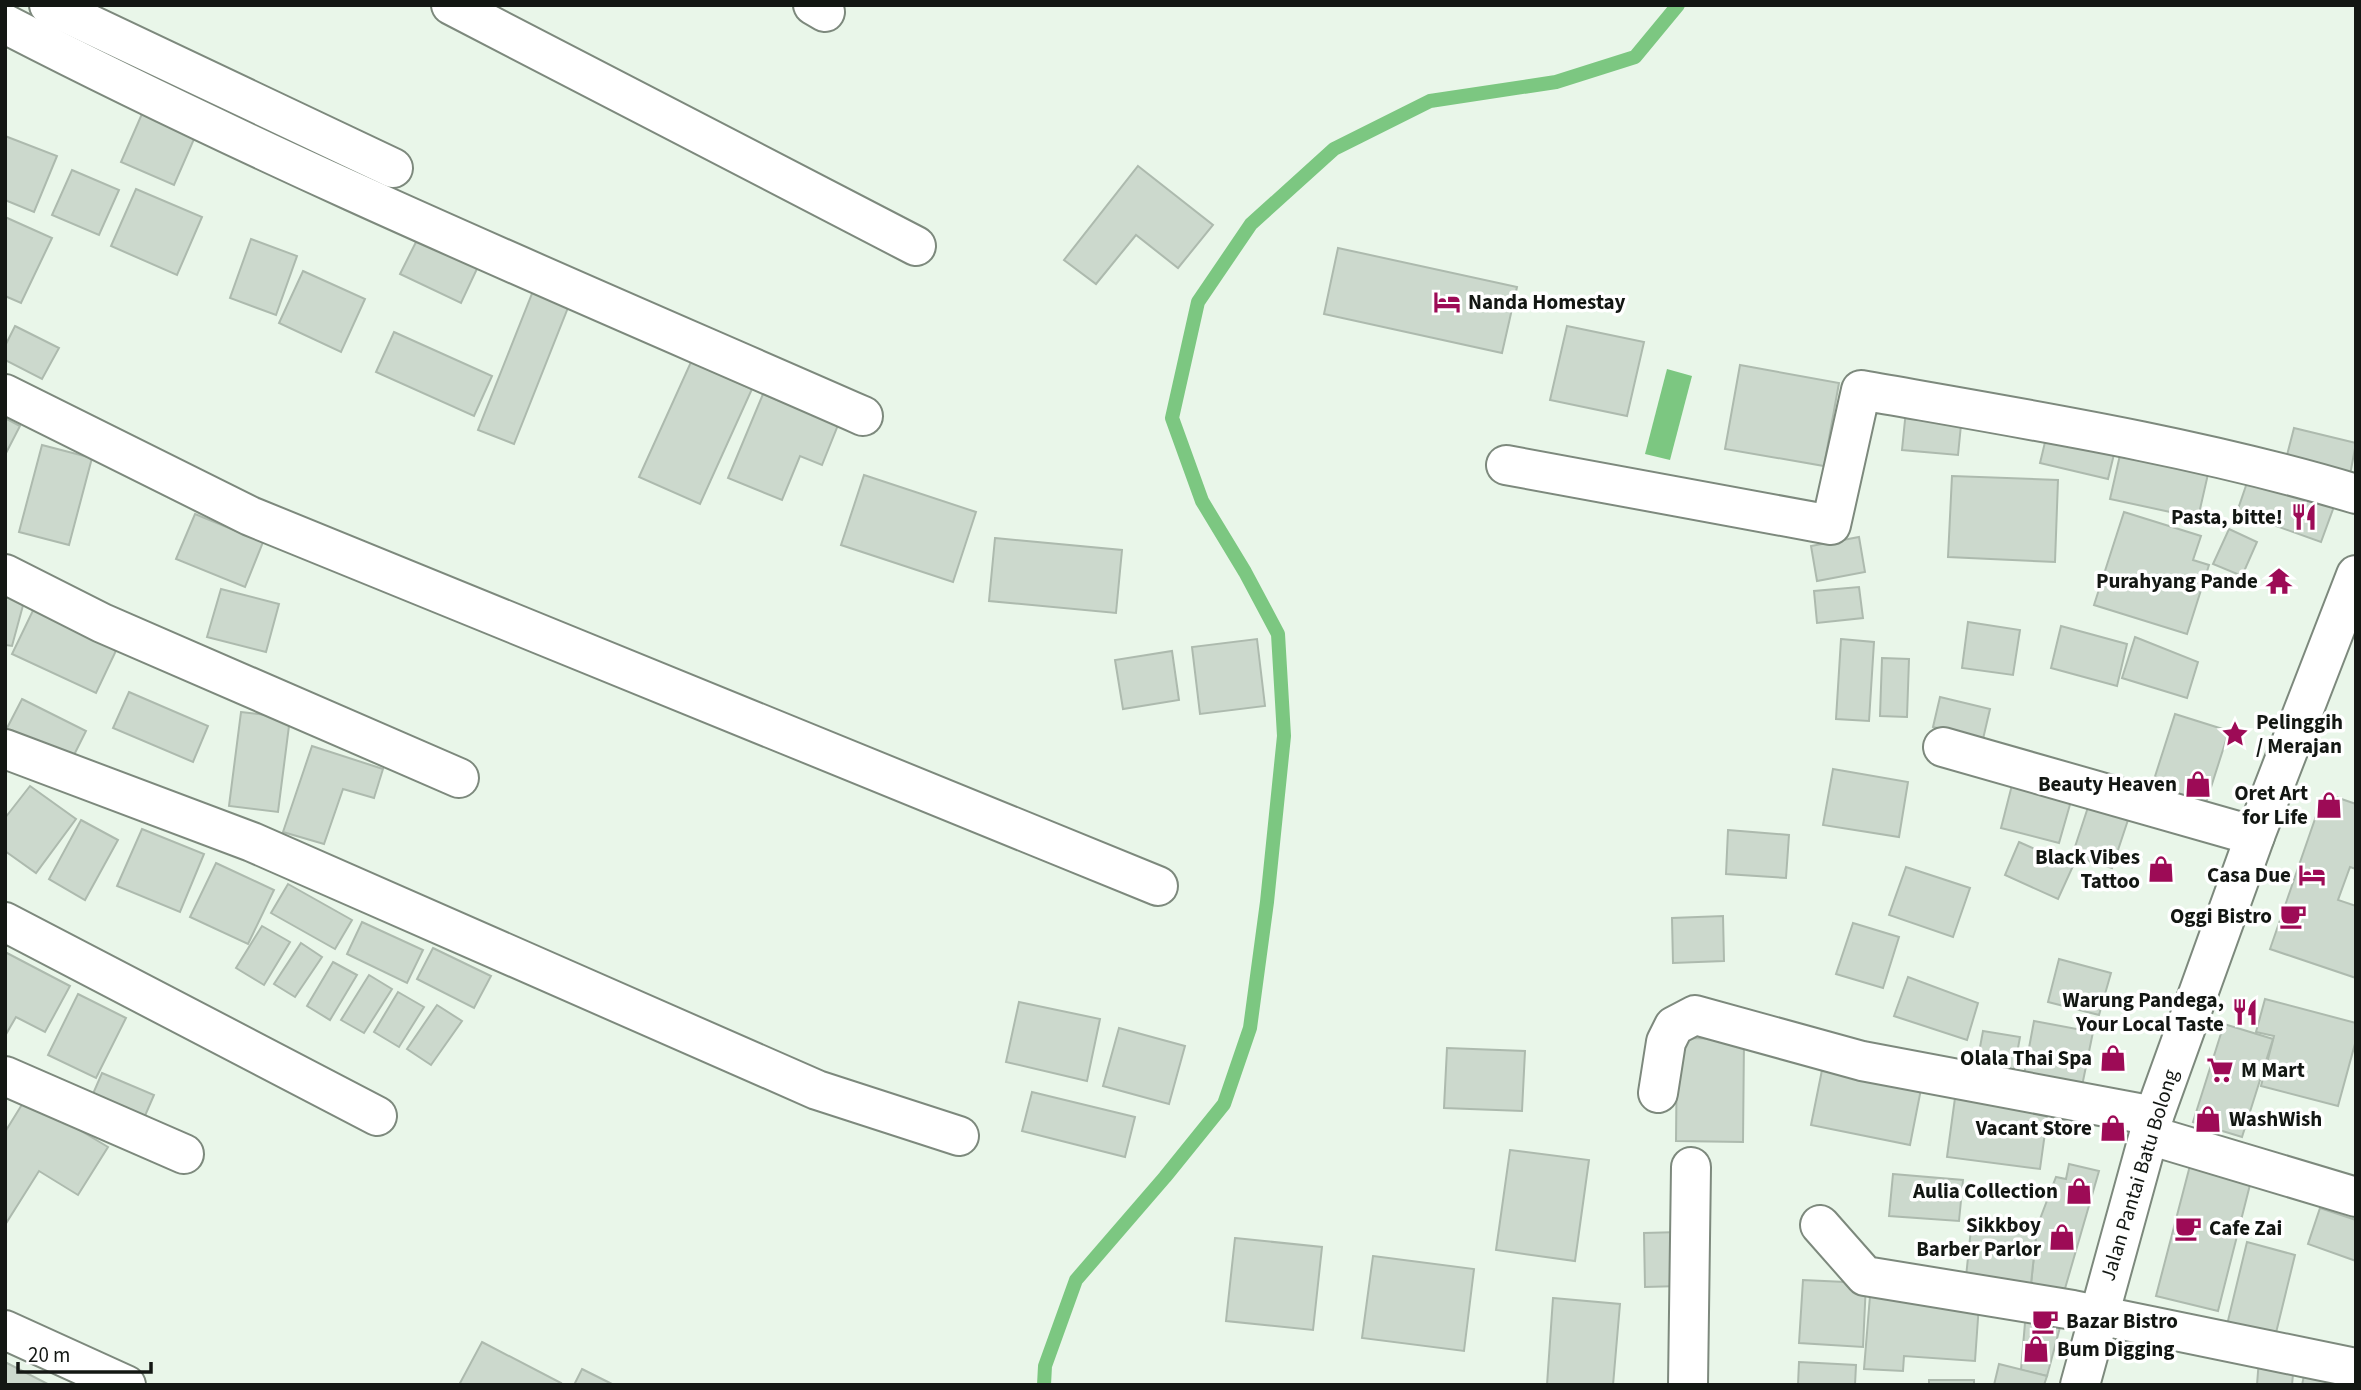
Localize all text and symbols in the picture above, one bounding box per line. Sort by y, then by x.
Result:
hotel icon: Nanda Homestay [1432,287,1462,317]
place label: Nanda Homestay [1468,287,1626,317]
place label: Pasta, bitte! [2171,502,2283,532]
restaurant icon: Pasta, bitte! [2289,502,2319,532]
place label: Purahyang Pande [2096,566,2258,596]
temple icon: Purahyang Pande [2264,566,2294,596]
place label: Pelinggih / Merajan [2256,707,2343,761]
place icon: Pelinggih / Merajan [2220,719,2250,749]
place label: Beauty Heaven [2038,769,2177,799]
shop icon: Beauty Heaven [2183,769,2213,799]
place label: Oret Art for Life [2234,778,2308,832]
shop icon: Oret Art for Life [2314,790,2344,820]
place label: Black Vibes Tattoo [2035,842,2140,896]
shop icon: Black Vibes Tattoo [2146,854,2176,884]
place label: Casa Due [2207,860,2291,890]
hotel icon: Casa Due [2297,860,2327,890]
place label: Oggi Bistro [2170,901,2272,931]
cafe icon: Oggi Bistro [2278,901,2308,931]
place label: Warung Pandega, Your Local Taste [2063,985,2224,1039]
restaurant icon: Warung Pandega, Your Local Taste [2230,997,2260,1027]
place label: Olala Thai Spa [1960,1043,2092,1073]
shop icon: Olala Thai Spa [2098,1043,2128,1073]
supermarket icon: M Mart [2205,1055,2235,1085]
place label: M Mart [2241,1055,2305,1085]
street label: Jalan Pantai Batu Bolong [2093,1065,2186,1285]
shop icon: WashWish [2193,1104,2223,1134]
place label: WashWish [2229,1104,2322,1134]
place label: Vacant Store [1975,1113,2092,1143]
shop icon: Vacant Store [2098,1113,2128,1143]
place label: Aulia Collection [1912,1176,2058,1206]
shop icon: Aulia Collection [2064,1176,2094,1206]
place label: Sikkboy Barber Parlor [1916,1210,2042,1264]
cafe icon: Cafe Zai [2173,1213,2203,1243]
place label: Cafe Zai [2209,1213,2282,1243]
shop icon: Sikkboy Barber Parlor [2047,1222,2077,1252]
cafe icon: Bazar Bistro [2030,1306,2060,1336]
place label: Bazar Bistro [2066,1306,2178,1336]
scale bar [18,1330,150,1374]
shop icon: Bum Digging [2021,1334,2051,1364]
place label: Bum Digging [2057,1334,2174,1364]
text: 20 m [28,1340,70,1370]

